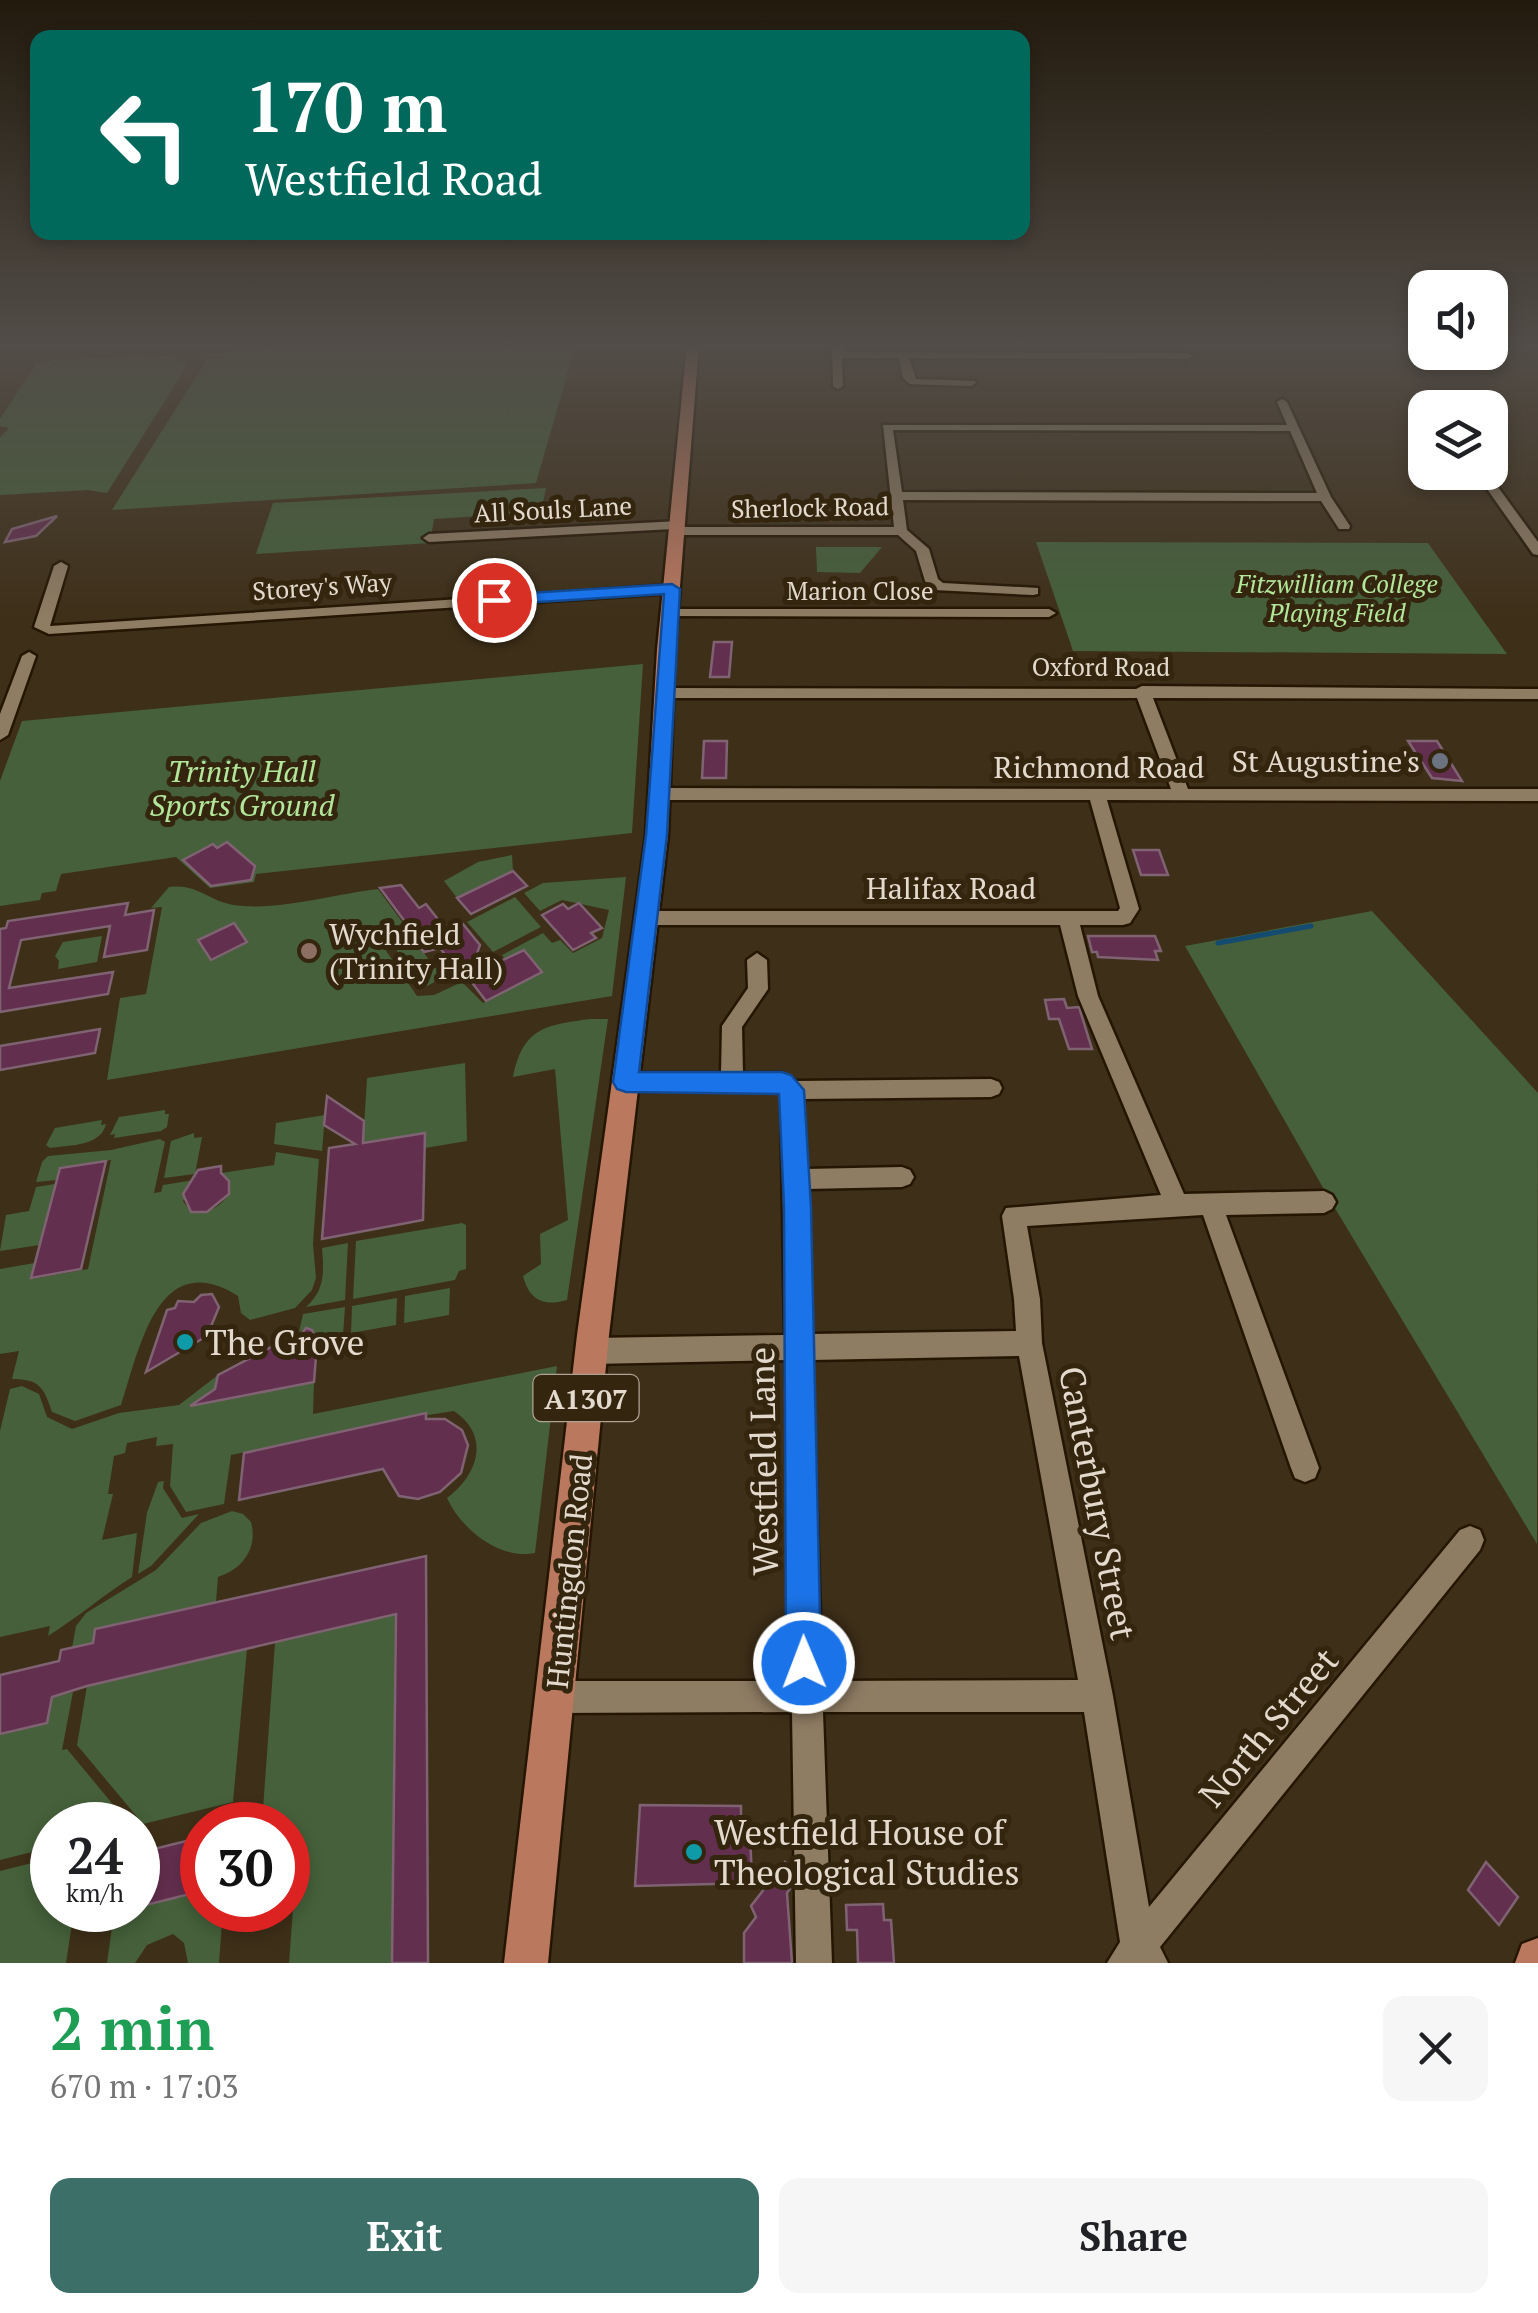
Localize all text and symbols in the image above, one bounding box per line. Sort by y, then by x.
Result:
text: 170 m [245,59,447,152]
icon: left [80,70,210,200]
text: Westfield Road [245,148,542,208]
map controls [1408,270,1508,490]
button: sound [1408,270,1508,370]
button: layers [1408,390,1508,490]
street label: All Souls Lane [473,488,633,530]
street label: Sherlock Road [731,489,889,525]
pin [452,558,537,643]
street label: Storey's Way [251,565,393,607]
park label: Fitzwilliam College Playing Field [1235,567,1438,629]
icon: arrive [467,573,522,628]
street label: Marion Close [786,574,934,607]
street label: Oxford Road [1032,650,1170,683]
place label: St Augustine's [1232,741,1420,781]
street label: Richmond Road [994,747,1204,787]
marker: St Augustine's [1429,750,1451,772]
park label: Trinity Hall Sports Ground [150,751,335,825]
street label: Halifax Road [866,868,1036,908]
place label: Wychfield (Trinity Hall) [329,914,503,988]
marker: Wychfield (Trinity Hall) [298,940,320,962]
place label: The Grove [205,1319,364,1365]
marker: The Grove [174,1331,196,1353]
street label: Westfield Lane [738,1346,788,1576]
street label: Canterbury Street [1049,1362,1147,1644]
road number: A1307 [534,1375,638,1421]
street label: Huntingdon Road [537,1452,601,1690]
position arrow [752,1611,856,1715]
street label: North Street [1188,1638,1348,1816]
speed limit sign: 30 [180,1802,310,1932]
place label: Westfield House of Theological Studies [714,1809,1020,1895]
text: 24 [67,1822,123,1888]
marker: Westfield House of Theological Studies [683,1841,705,1863]
text: km/h [66,1876,124,1909]
text: 2 min [50,1988,214,2067]
button: close [1383,1996,1488,2101]
text: 670 m · 17:03 [50,2065,238,2107]
button: Exit [50,2178,759,2293]
button: Share [779,2178,1488,2293]

